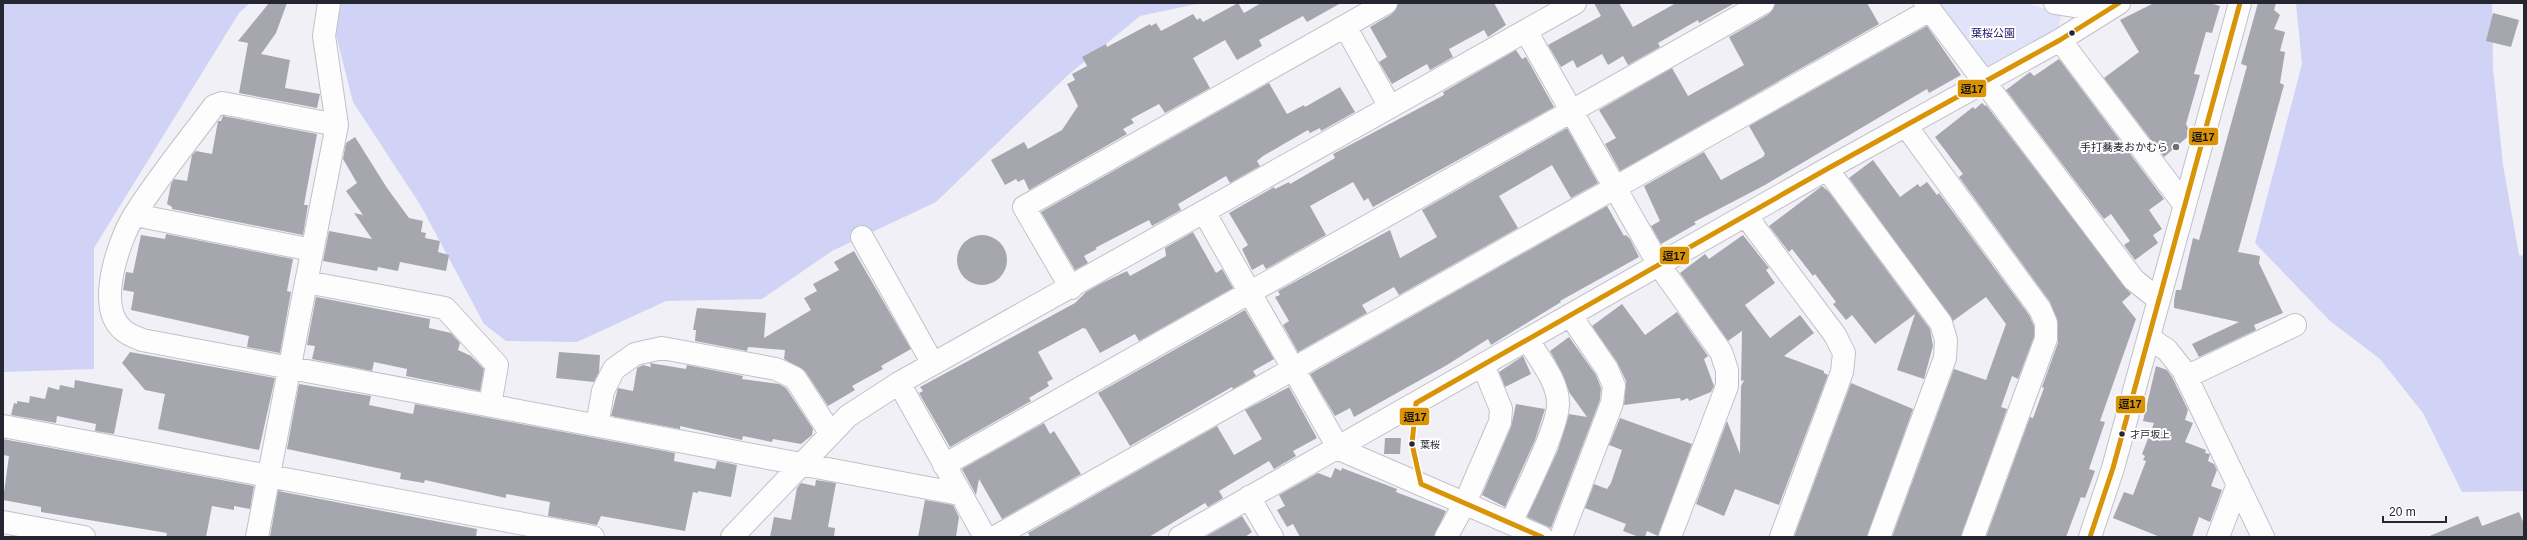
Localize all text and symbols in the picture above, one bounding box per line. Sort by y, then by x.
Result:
park label: 葉桜公園 [1971,27,2015,39]
unlabelled marker [2067,28,2077,38]
line badge: 逗17 [1957,79,1987,98]
text: 逗17 [1960,83,1984,95]
line badge: 逗17 [2188,127,2219,146]
text: 逗17 [2191,131,2215,143]
place label: 手打蕎麦おかむら [2080,141,2168,153]
marker: 手打蕎麦おかむら [2171,142,2181,152]
line badge: 逗17 [1659,246,1690,265]
text: 逗17 [1662,250,1686,262]
line badge: 逗17 [2115,395,2146,414]
text: 逗17 [2118,398,2142,410]
line badge: 逗17 [1399,407,1430,426]
text: 逗17 [1403,411,1427,423]
marker: 才戸坂上 [2117,429,2127,439]
place label: 才戸坂上 [2130,429,2170,440]
marker: 葉桜 [1407,439,1417,449]
place label: 葉桜 [1420,439,1440,450]
scale bar [2383,498,2446,524]
text: 20 m [2389,505,2416,519]

